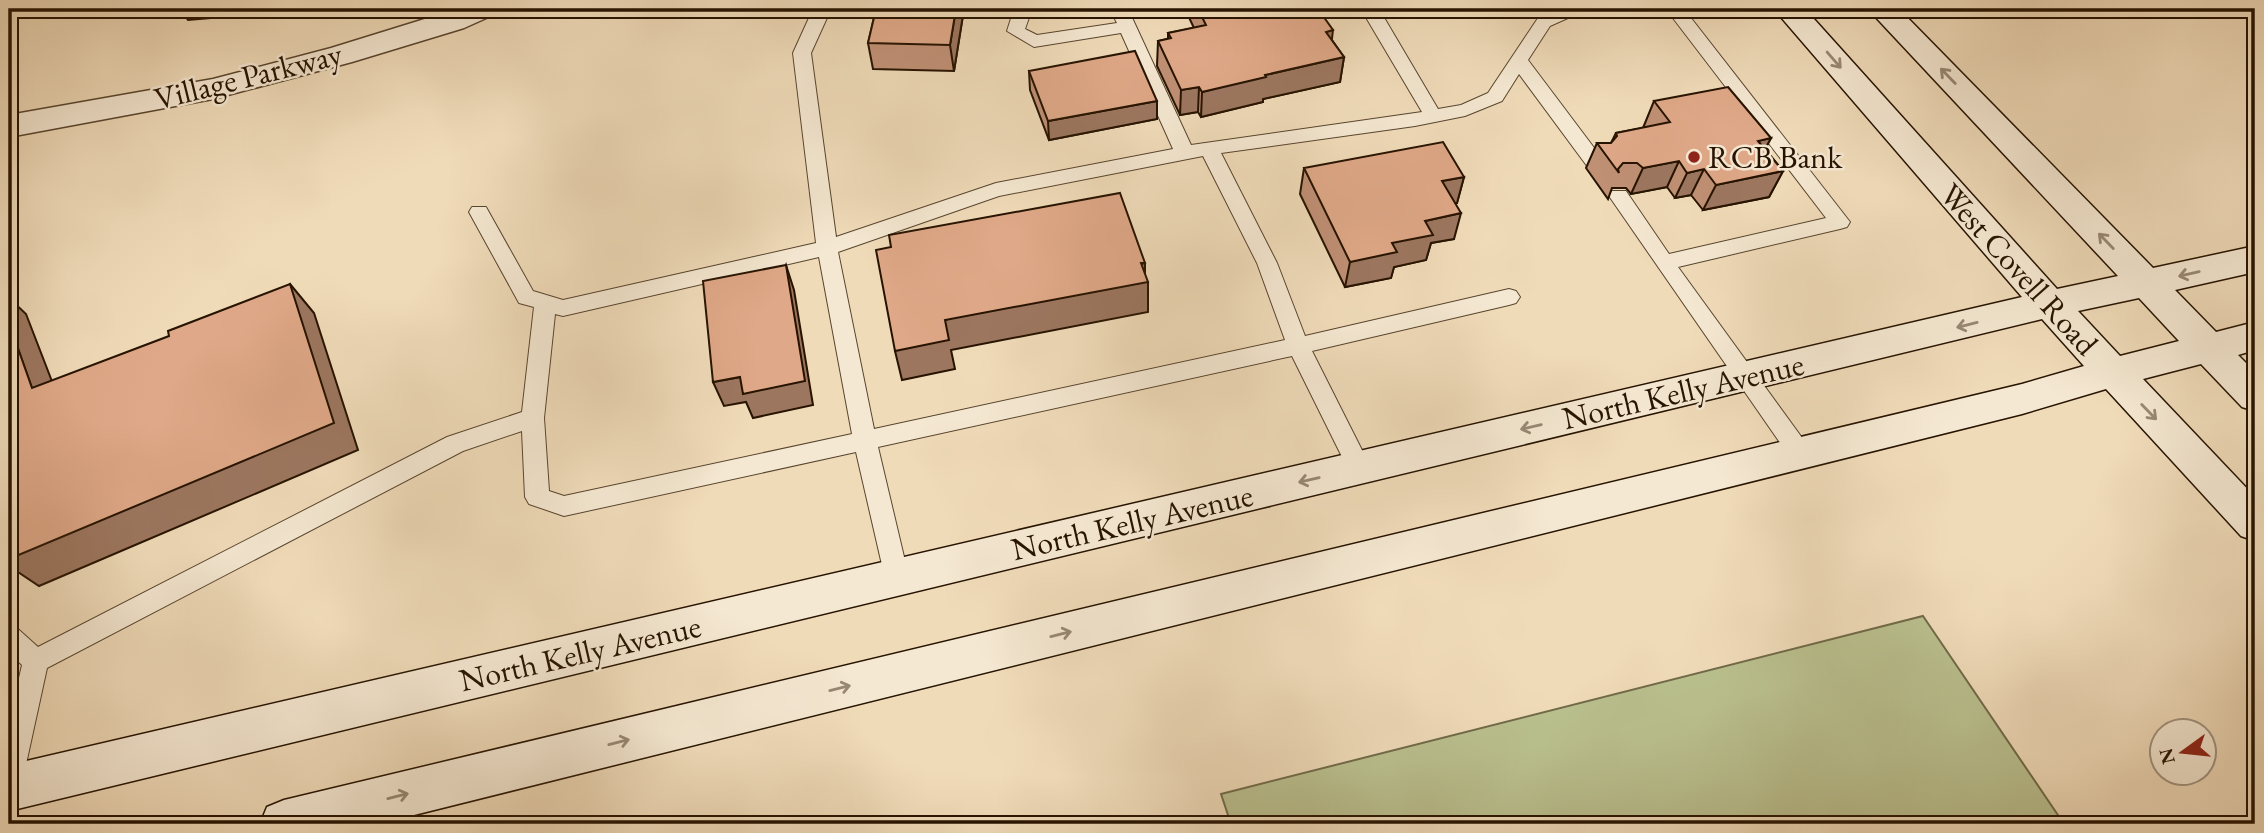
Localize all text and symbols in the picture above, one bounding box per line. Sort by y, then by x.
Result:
street label: Village Parkway [150,32,347,120]
one-way arrow [1826,51,1842,69]
one-way arrow [1940,68,1957,85]
place label: RCB Bank [1708,136,1843,178]
marker: RCB Bank [1686,149,1702,165]
street label: West Covell Road [1930,174,2108,365]
one-way arrow [2097,233,2114,250]
one-way arrow [2178,268,2201,281]
one-way arrow [1956,318,1979,332]
street label: North Kelly Avenue [1558,343,1808,439]
one-way arrow [2141,403,2157,421]
one-way arrow [1520,421,1543,435]
street label: North Kelly Avenue [1007,474,1257,570]
one-way arrow [1299,474,1321,487]
street label: North Kelly Avenue [455,605,705,701]
one-way arrow [1049,627,1072,640]
one-way arrow [828,681,851,694]
north arrow [2148,718,2218,788]
one-way arrow [607,735,630,748]
text: N [2153,745,2181,767]
one-way arrow [386,789,409,802]

